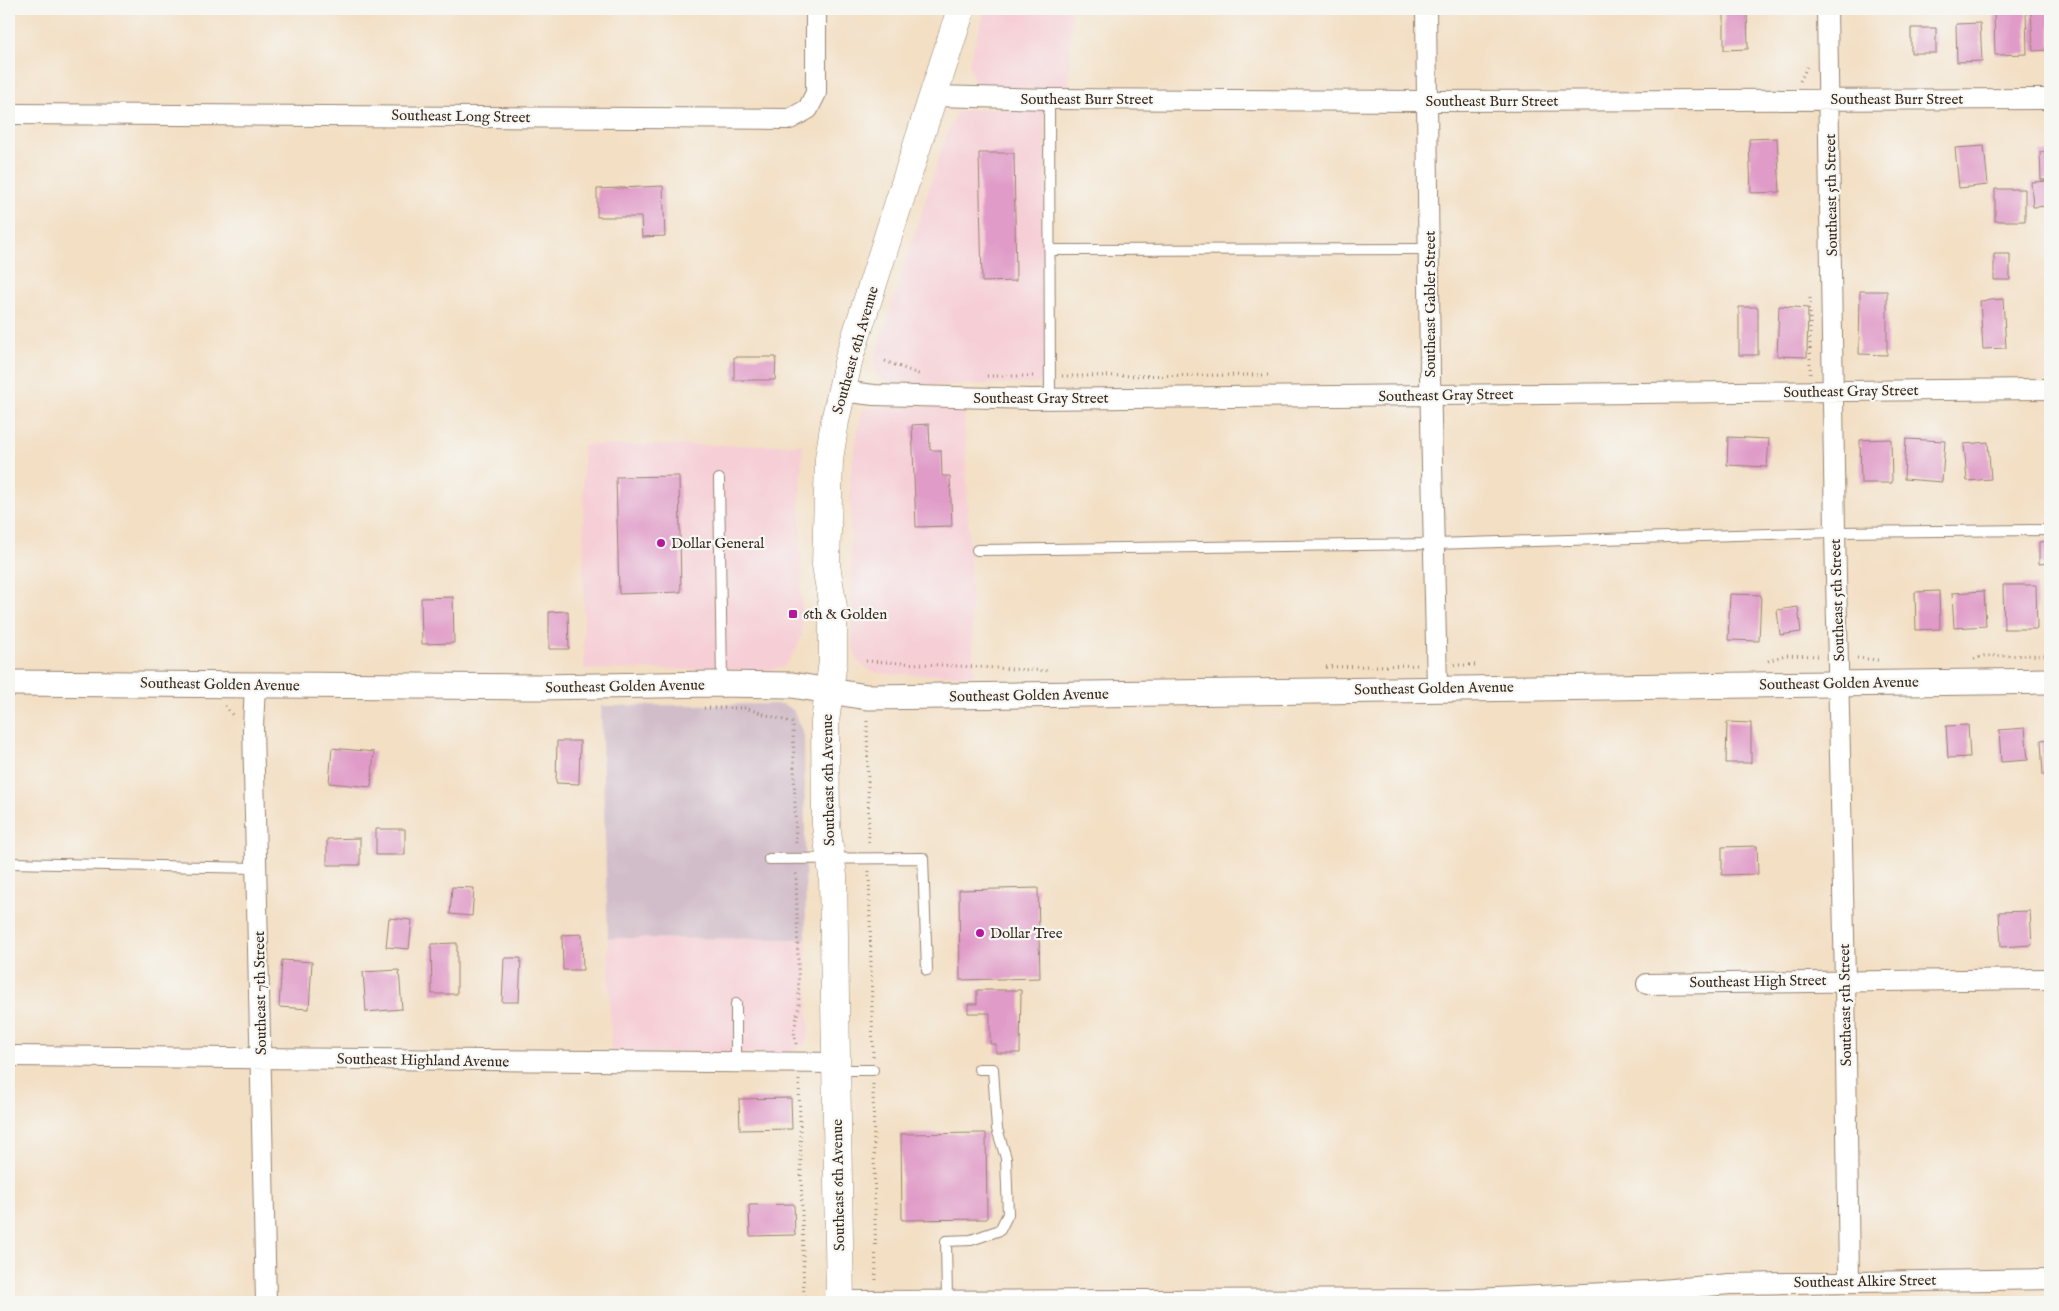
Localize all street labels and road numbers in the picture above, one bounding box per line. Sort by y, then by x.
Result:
street label: Southeast Burr Street [1021,90,1153,109]
street label: Southeast Burr Street [1831,90,1963,109]
street label: Southeast Burr Street [1426,92,1558,111]
street label: Southeast Long Street [391,106,531,127]
street label: Southeast 5th Street [1821,133,1842,257]
street label: Southeast Gabler Street [1421,231,1440,377]
street label: Southeast 6th Avenue [828,284,883,416]
street label: Southeast Gray Street [1783,381,1919,402]
street label: Southeast Gray Street [1378,385,1514,406]
street label: Southeast Gray Street [973,389,1109,408]
street label: Southeast 5th Street [1826,538,1849,662]
street label: Southeast Golden Avenue [1759,673,1919,694]
street label: Southeast Golden Avenue [140,674,300,695]
street label: Southeast Golden Avenue [545,676,705,697]
street label: Southeast Golden Avenue [1354,678,1514,699]
street label: Southeast Golden Avenue [949,685,1109,706]
street label: Southeast 6th Avenue [818,714,839,846]
street label: Southeast 7th Street [250,931,271,1055]
street label: Southeast 5th Street [1835,943,1856,1067]
street label: Southeast High Street [1689,971,1827,992]
street label: Southeast Highland Avenue [337,1049,509,1072]
street label: Southeast 6th Avenue [828,1119,849,1251]
street label: Southeast Alkire Street [1793,1271,1937,1292]

